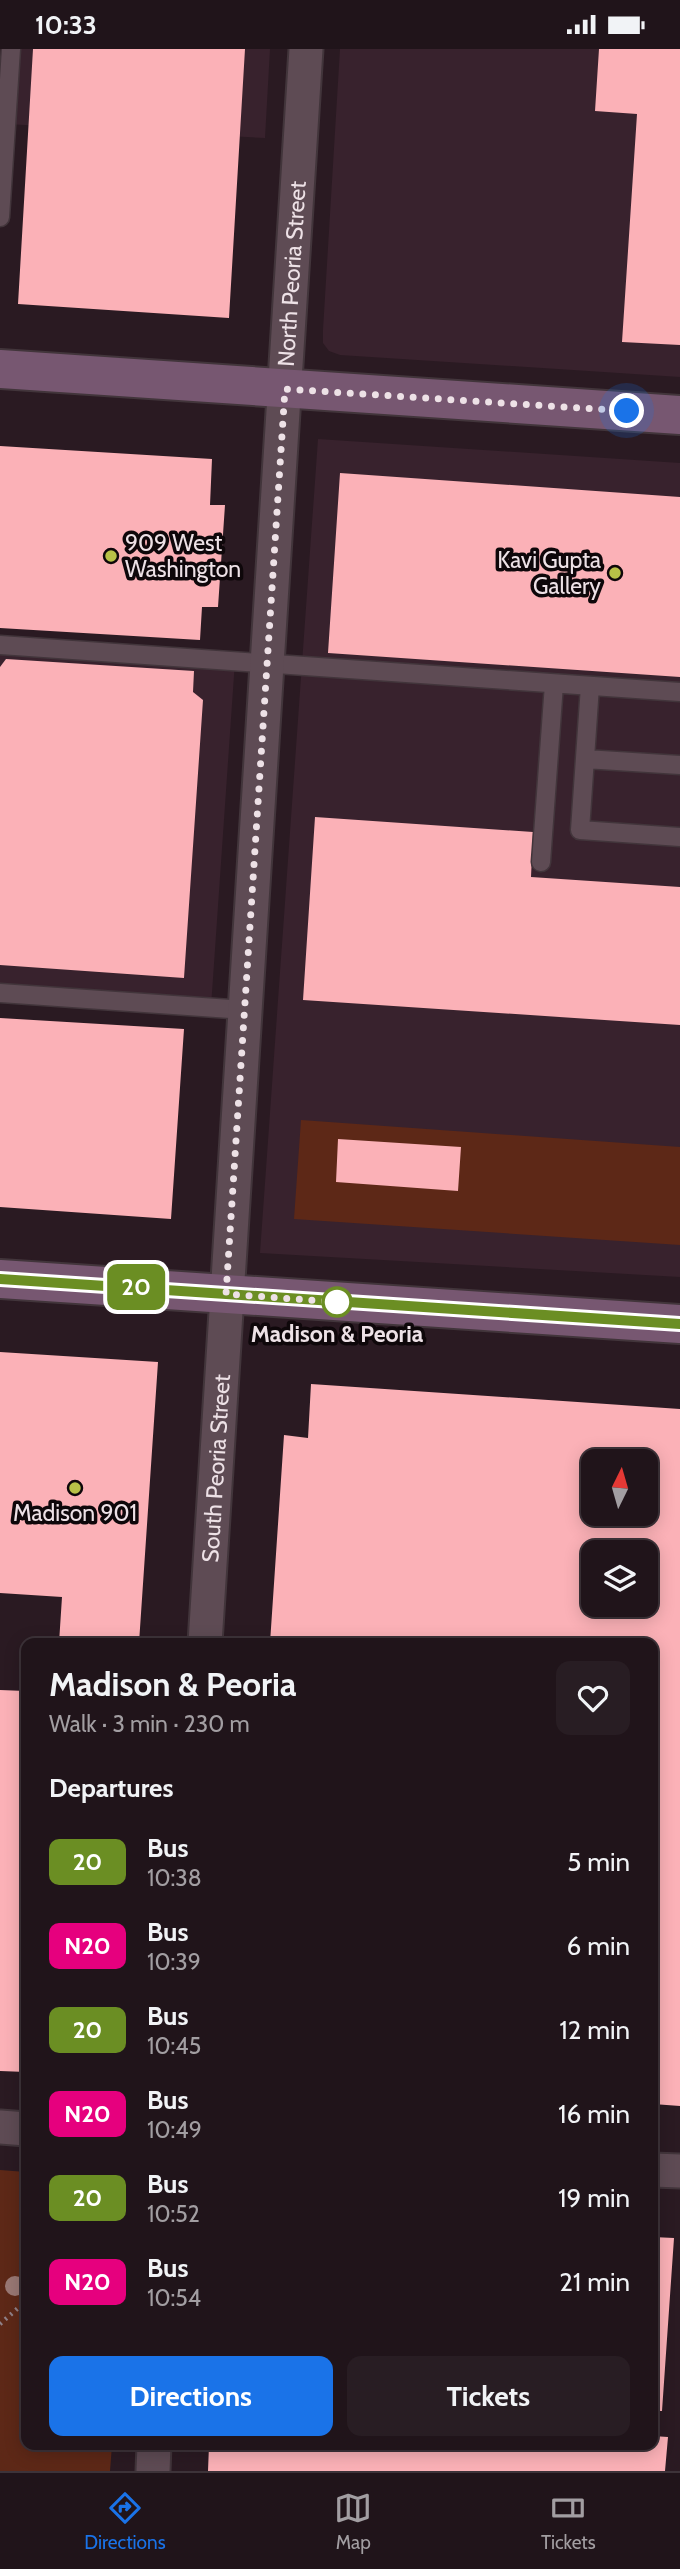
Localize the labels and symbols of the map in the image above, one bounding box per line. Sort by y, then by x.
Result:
street label: North Peoria Street [272,180,312,367]
your location [609,393,644,428]
place label: 909 West Washington [125,529,241,583]
place label: Kavi Gupta Gallery [497,546,601,600]
marker: 909 West Washington [103,548,119,564]
marker: Kavi Gupta Gallery [607,565,623,581]
line badge: 20 [104,1264,168,1310]
marker: Madison & Peoria [322,1287,352,1317]
place label: Madison & Peoria [251,1320,424,1348]
street label: South Peoria Street [196,1373,236,1563]
north arrow [581,1449,658,1526]
marker: Madison 901 [67,1480,83,1496]
place label: Madison 901 [13,1499,137,1527]

